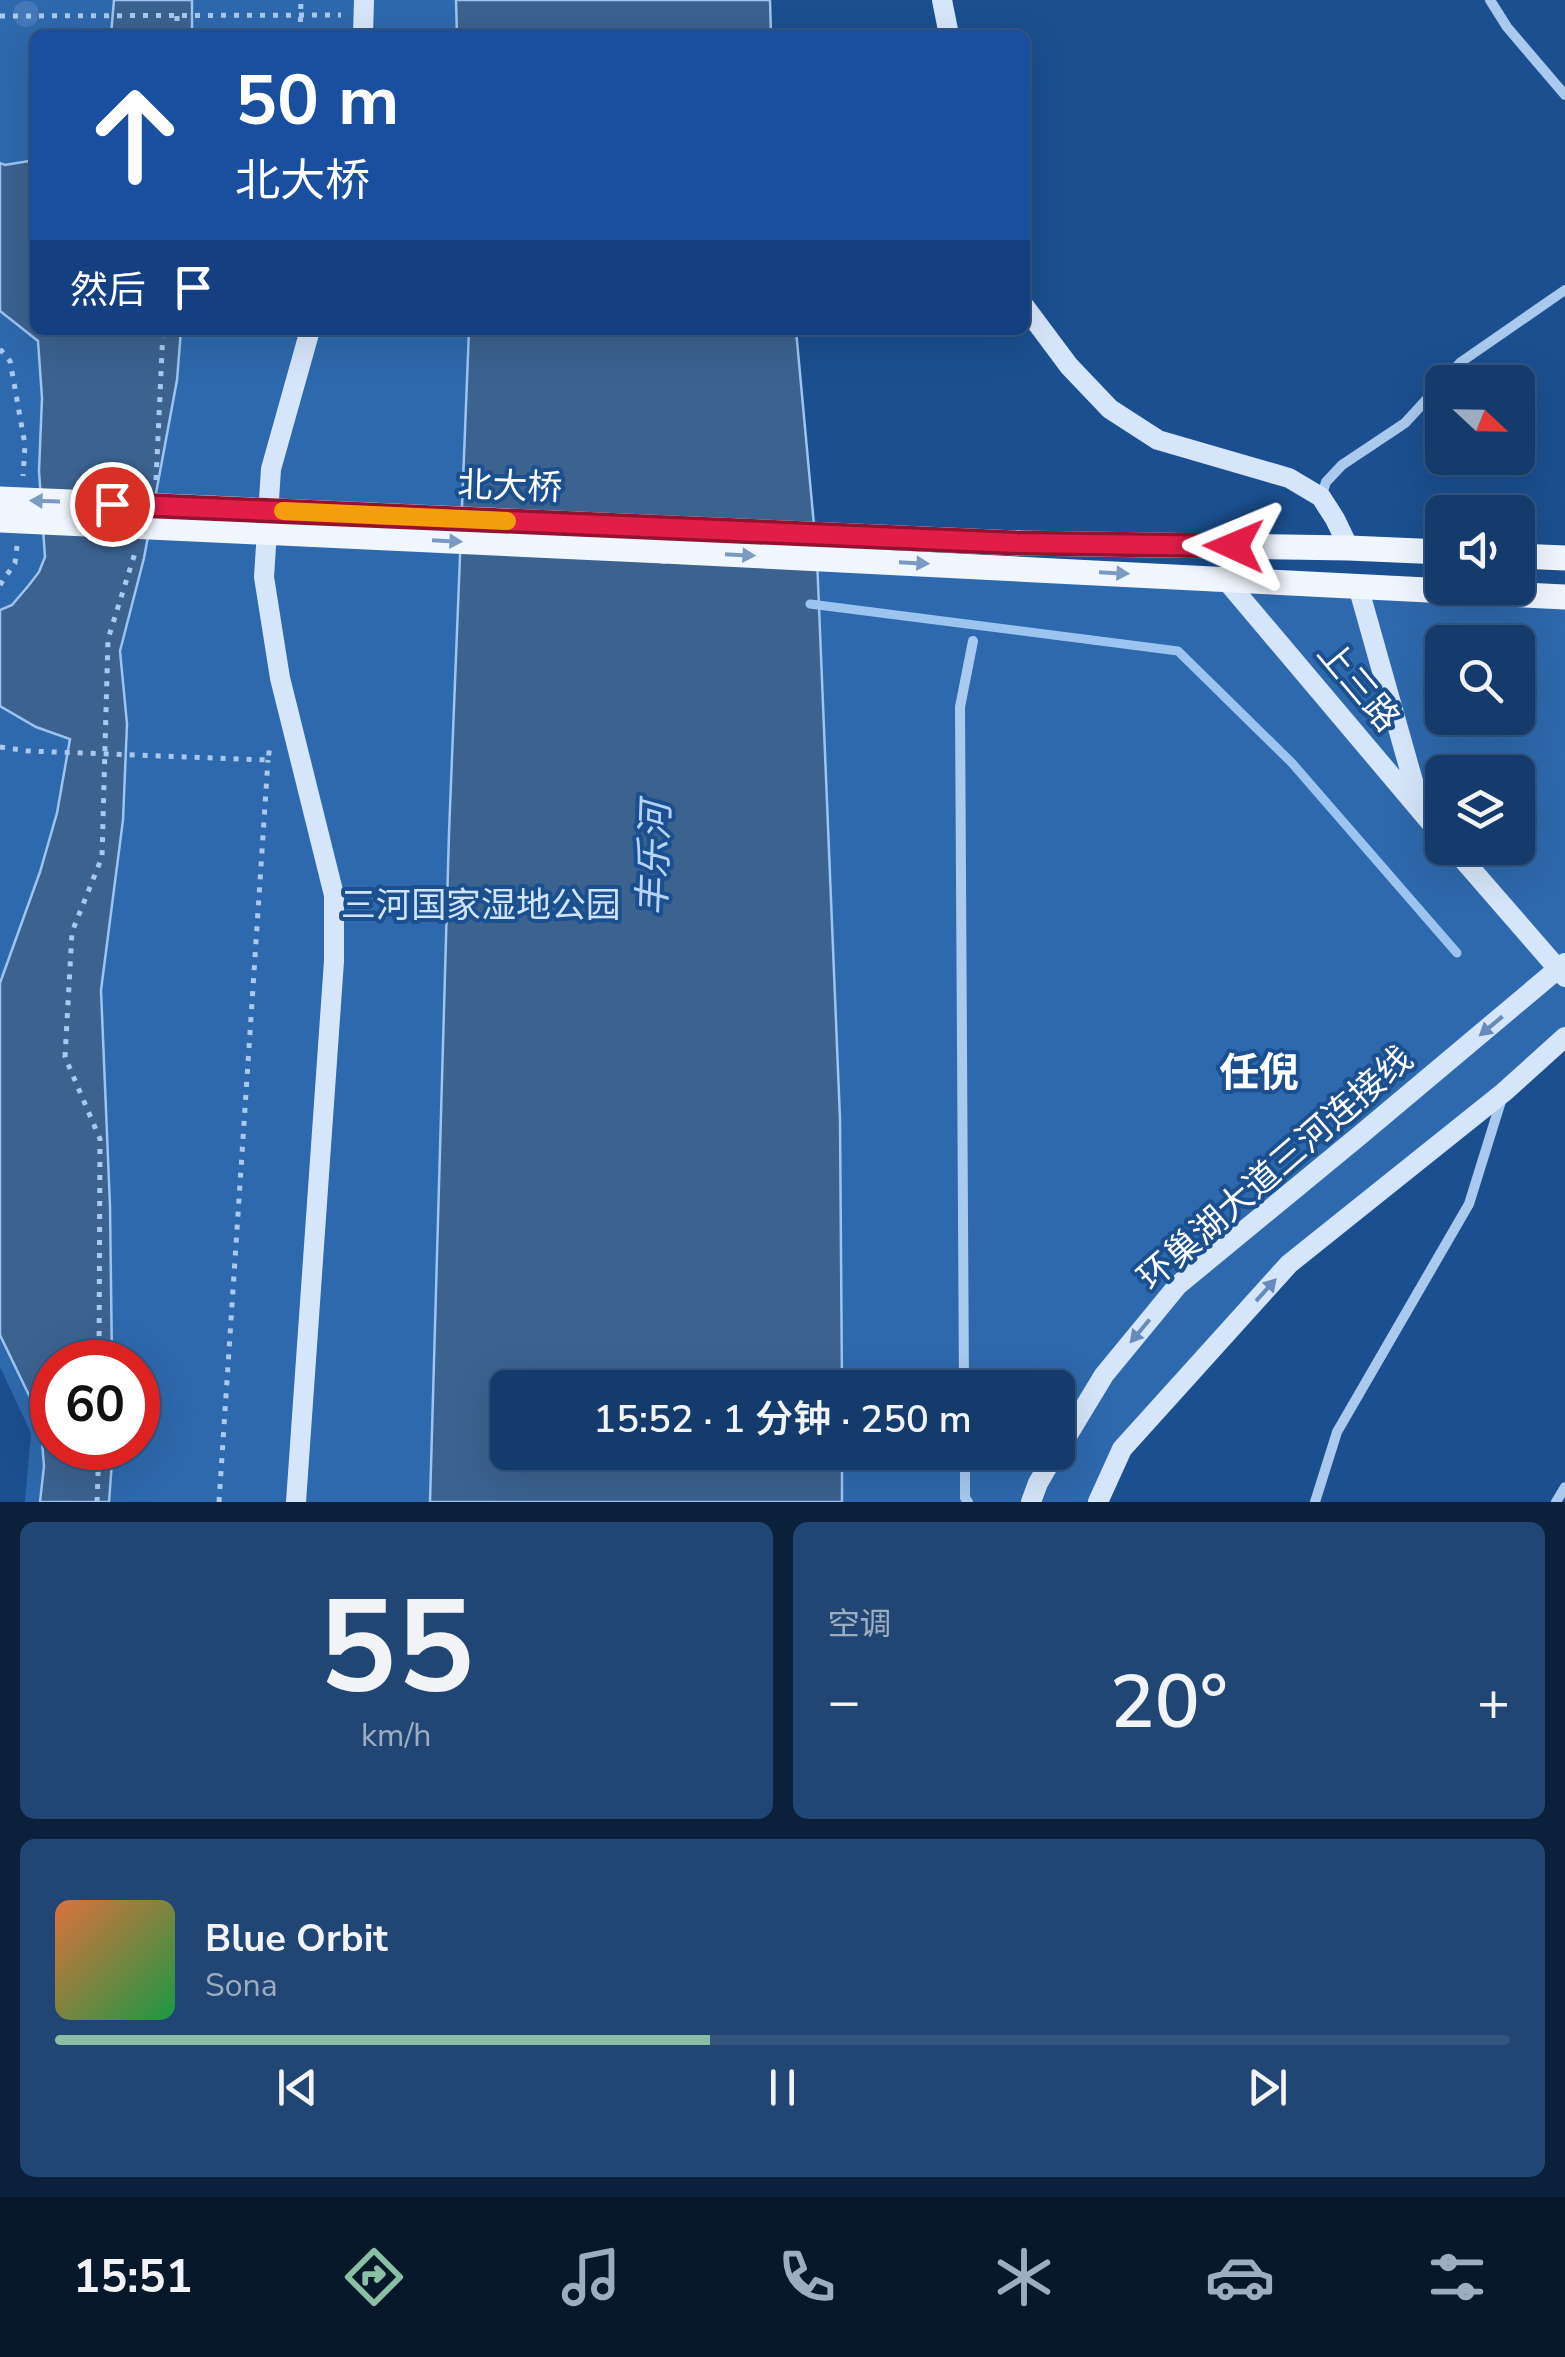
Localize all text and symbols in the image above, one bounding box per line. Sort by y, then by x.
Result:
text: 50 m [235,53,399,149]
icon: ahead [70,70,200,200]
text: 北大桥 [235,151,370,212]
icon: arrive [166,260,221,315]
text: 然后 [70,265,146,316]
north arrow [1425,365,1535,475]
map controls [1425,365,1535,865]
street label: 北大桥 [457,461,563,512]
pin [70,462,155,547]
icon: arrive [85,477,140,532]
one-way arrow [28,493,60,509]
position arrow [1182,494,1286,598]
button: sound [1425,495,1535,605]
one-way arrow [432,533,463,549]
one-way arrow [725,547,757,563]
one-way arrow [899,555,931,571]
one-way arrow [1098,565,1130,581]
button: search [1425,625,1535,735]
street label: 上三路 [1307,631,1410,742]
button: layers [1425,755,1535,865]
water label: 丰乐河 [627,794,682,917]
park label: 三河国家湿地公园 [341,882,621,929]
one-way arrow [1478,1015,1503,1036]
street label: 环巢湖大道三河连接线 [1128,1036,1423,1301]
district label: 任倪 [1219,1046,1299,1100]
one-way arrow [1254,1278,1276,1303]
one-way arrow [1130,1318,1152,1343]
speed limit sign: 60 [30,1340,160,1470]
text: 15:52 · 1 分钟 · 250 m [593,1394,972,1445]
text: 55 [318,1560,474,1737]
text: 空调 [828,1603,892,1646]
text: 20° [1110,1651,1228,1753]
text: − [828,1664,861,1739]
text: + [1477,1664,1510,1739]
text: km/h [361,1714,432,1757]
text: Blue Orbit [205,1913,388,1964]
text: Sona [205,1964,278,2007]
icon: previous [270,2060,325,2115]
icon: pause [755,2060,810,2115]
icon: next [1240,2060,1295,2115]
icon: directions [339,2242,409,2312]
icon: music [556,2242,626,2312]
icon: phone [772,2242,842,2312]
icon: climate [989,2242,1059,2312]
icon: car [1205,2242,1275,2312]
icon: filters [1422,2242,1492,2312]
text: 15:51 [73,2247,192,2308]

